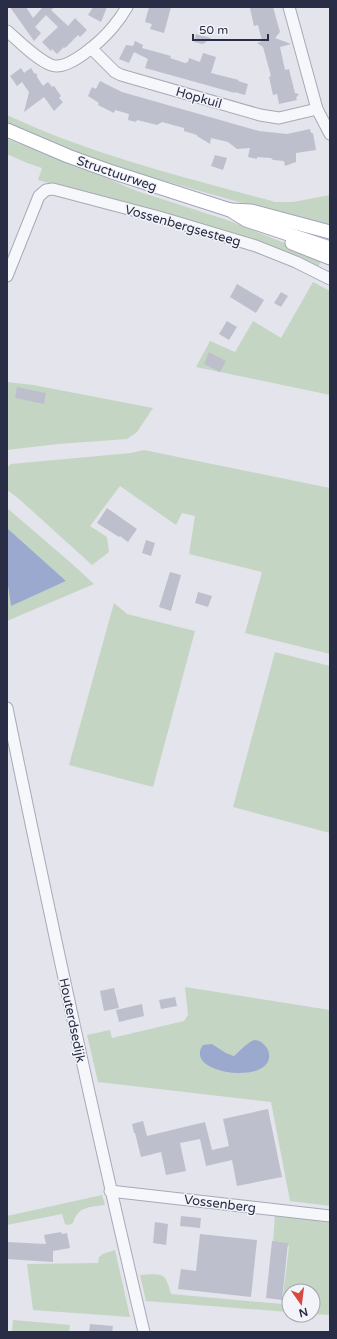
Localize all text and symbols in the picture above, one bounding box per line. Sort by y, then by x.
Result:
scale bar [193,16,268,42]
text: 50 m [199,23,228,37]
street label: Hopkuil [174,84,224,112]
street label: Structuurweg [74,153,159,195]
street label: Vossenbergsesteeg [123,202,243,250]
street label: Houterdsedijk [55,976,89,1064]
street label: Vossenberg [183,1192,257,1216]
north arrow [281,1283,321,1323]
text: N [297,1305,309,1320]

